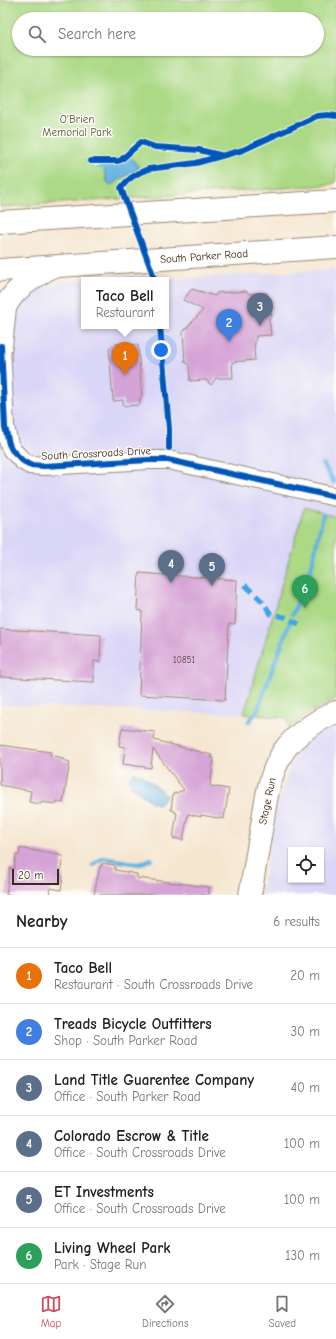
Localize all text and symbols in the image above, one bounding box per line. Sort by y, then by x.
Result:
search box [12,12,324,56]
icon: search [26,23,48,45]
text: Search here [58,25,136,43]
park label: O'Brien Memorial Park [42,113,112,139]
street label: South Parker Road [160,247,249,266]
popup [81,277,169,329]
text: Taco Bell [96,287,154,305]
pin: 3 [247,293,273,326]
text: Restaurant [96,305,154,320]
pin: 2 [216,309,242,342]
your location [151,340,171,360]
pin: 1 [112,342,138,375]
street label: South Crossroads Drive [41,444,152,463]
pin: 4 [158,550,184,583]
pin: 5 [199,553,225,586]
pin: 6 [292,575,318,608]
house number: 10851 [173,655,195,665]
street label: Stage Run [256,776,279,826]
map controls [288,847,324,883]
button: locate [288,847,324,883]
scale bar [12,867,59,886]
text: 20 m [18,869,43,882]
text: Nearby [16,912,67,931]
text: 6 results [273,914,320,929]
text: Taco Bell [54,959,112,977]
text: 1 [26,968,32,983]
text: 20 m [290,968,320,983]
text: Restaurant · South Crossroads Drive [54,977,253,992]
text: Treads Bicycle Outfitters [54,1015,212,1033]
text: 2 [26,1024,32,1039]
text: 30 m [290,1024,320,1039]
text: Shop · South Parker Road [54,1033,197,1048]
text: Land Title Guarentee Company [54,1071,254,1089]
text: 3 [26,1080,32,1095]
text: 40 m [291,1080,320,1095]
text: Office · South Parker Road [54,1089,201,1104]
text: Colorado Escrow & Title [54,1127,209,1145]
text: 4 [26,1136,32,1151]
text: 100 m [284,1136,320,1151]
text: Office · South Crossroads Drive [54,1145,226,1160]
text: ET Investments [54,1183,154,1201]
text: 5 [26,1192,32,1207]
text: 100 m [284,1192,320,1207]
text: Office · South Crossroads Drive [54,1201,226,1216]
text: Living Wheel Park [54,1239,171,1257]
text: 6 [26,1248,32,1263]
text: 130 m [285,1248,320,1263]
text: Park · Stage Run [54,1257,146,1272]
tab: Map [40,1293,62,1330]
tab: Directions [142,1293,189,1330]
tab: Saved [269,1293,296,1330]

